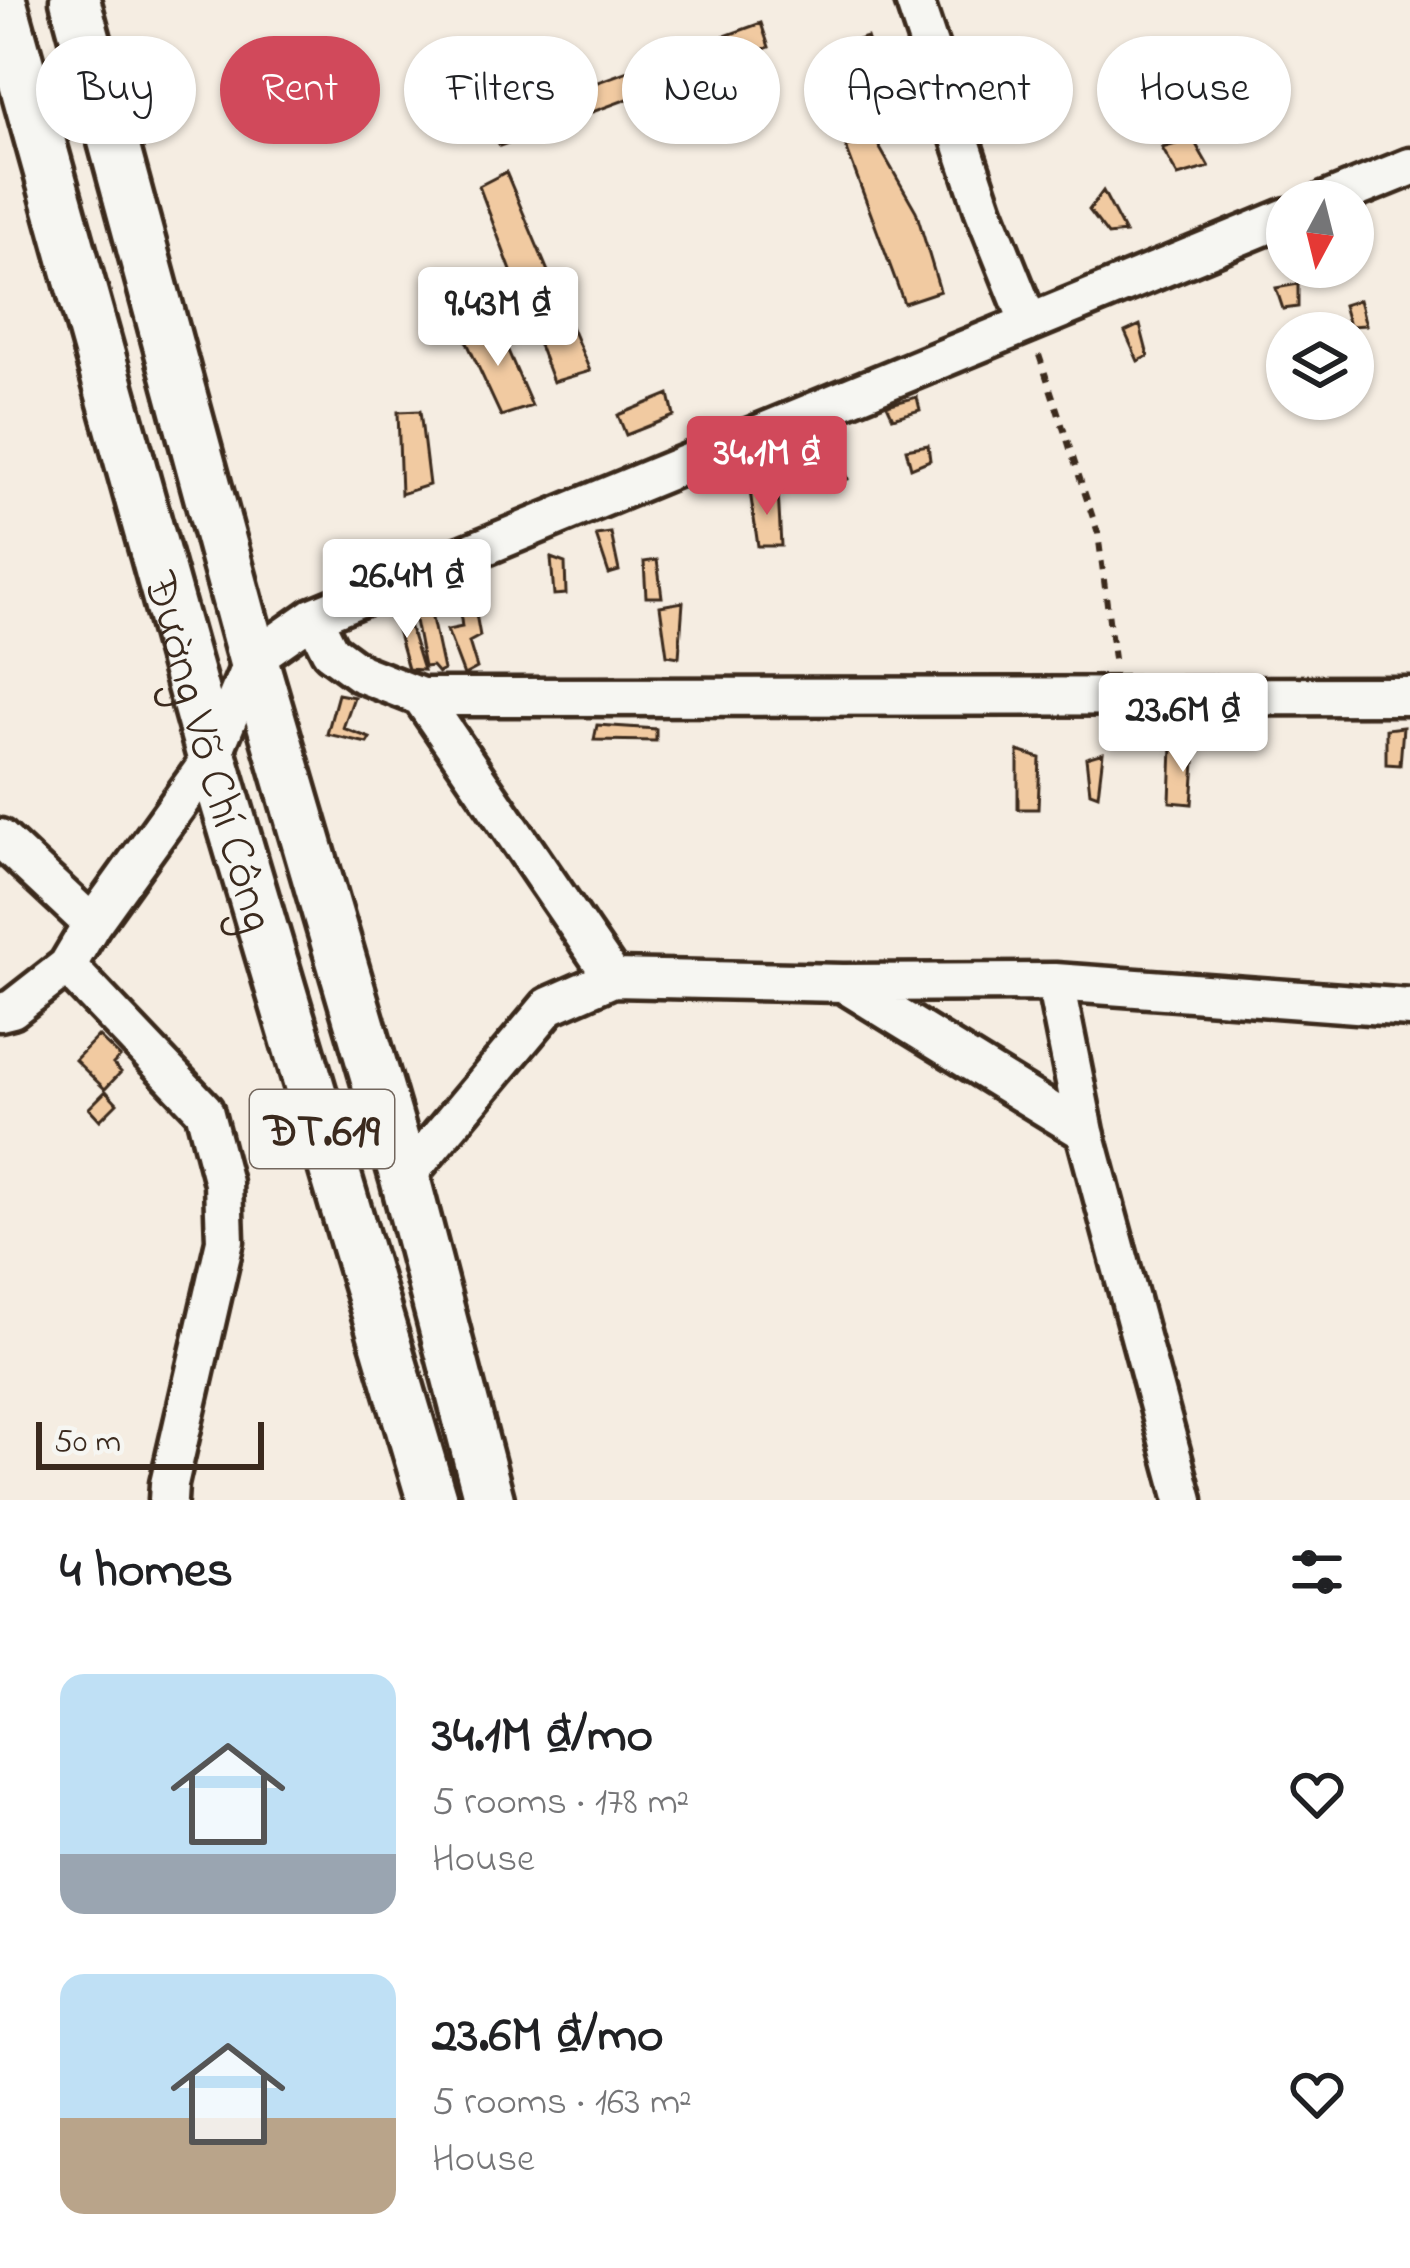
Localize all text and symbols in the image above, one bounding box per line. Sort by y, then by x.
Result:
chip: Buy [36,36,196,144]
chip: Rent [220,36,380,144]
chip: Filters [404,36,598,144]
chip: New [622,36,780,144]
chip: Apartment [804,36,1073,144]
chip: House [1097,36,1291,144]
north arrow [1266,180,1374,288]
map controls [1266,180,1374,420]
pin: 9.43M ₫ [387,267,609,369]
text: 9.43M ₫ [445,277,551,334]
button: layers [1266,312,1374,420]
pin: 34.1M ₫ [656,416,878,518]
text: 34.1M ₫ [714,426,820,483]
pin: 26.4M ₫ [296,539,518,641]
text: 26.4M ₫ [350,549,464,606]
street label: Đường Võ Chí Công [122,564,292,941]
pin: 23.6M ₫ [1072,673,1294,775]
text: 23.6M ₫ [1126,683,1240,740]
road number: ĐT.619 [250,1090,394,1168]
scale bar [36,1416,264,1469]
text: 50 m [54,1419,121,1467]
text: 4 homes [60,1535,233,1610]
icon: filters [1284,1539,1350,1605]
text: 34.1M ₫/mo [432,1700,653,1775]
icon: home [156,1722,300,1866]
icon: heart [1284,1761,1350,1827]
text: 5 rooms · 178 m² [432,1775,689,1832]
text: House [432,1832,534,1889]
text: 23.6M ₫/mo [432,2000,664,2075]
icon: home [156,2022,300,2166]
icon: heart [1284,2061,1350,2127]
text: 5 rooms · 163 m² [432,2075,692,2132]
text: House [432,2132,534,2189]

